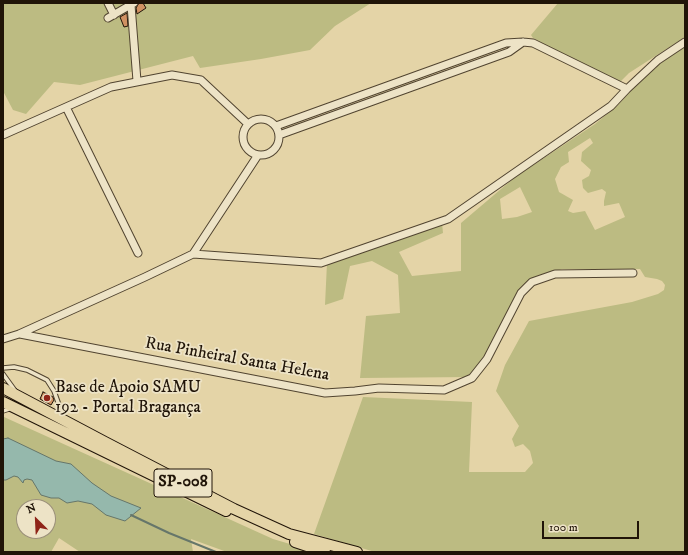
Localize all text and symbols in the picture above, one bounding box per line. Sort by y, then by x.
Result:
street label: Rua Pinheiral Santa Helena [143,334,331,386]
place label: Base de Apoio SAMU 192 - Portal Bragança [55,378,201,418]
marker: Base de Apoio SAMU 192 - Portal Bragança [42,393,52,403]
road number: SP-008 [154,469,212,497]
north arrow [16,499,56,539]
text: N [25,501,38,517]
scale bar [544,513,641,539]
text: 100 m [549,520,578,535]

